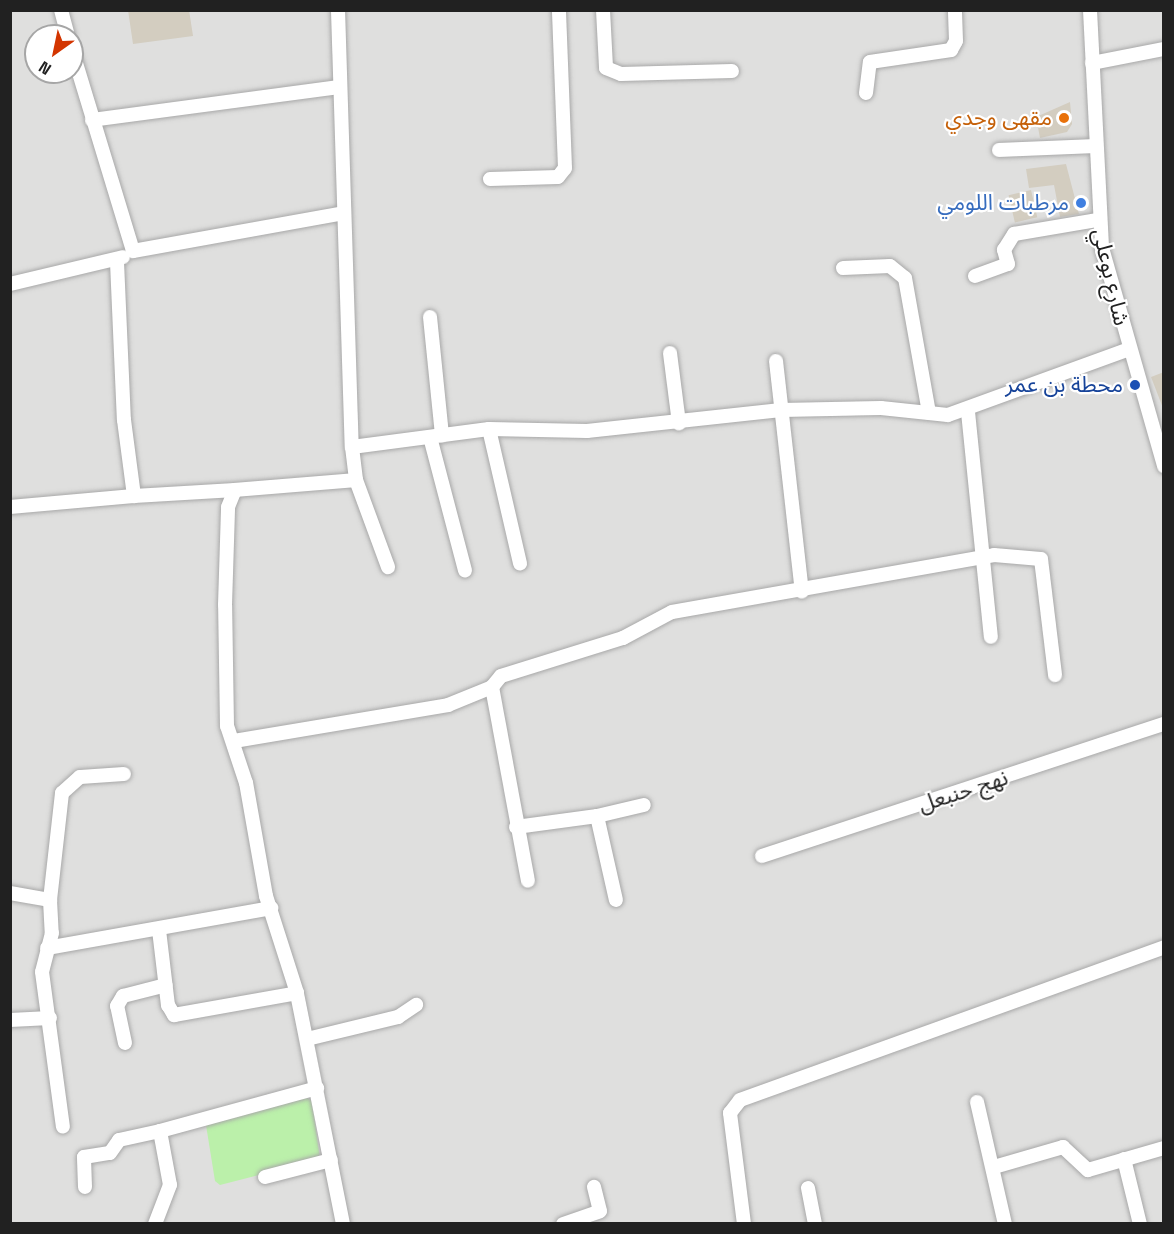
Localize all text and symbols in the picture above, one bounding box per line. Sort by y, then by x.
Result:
north arrow [24,24,84,84]
text: N [35,56,55,80]
place label: مقهى وجدي [945,105,1052,131]
marker: مقهى وجدي [1057,111,1071,125]
place label: مرطبات اللومي [937,190,1069,216]
marker: مرطبات اللومي [1074,196,1088,210]
street label: شارع بوعلي [1087,226,1135,328]
place label: محطة بن عمر [1005,372,1123,398]
marker: محطة بن عمر [1128,378,1142,392]
street label: نهج حنبعل [915,764,1011,818]

